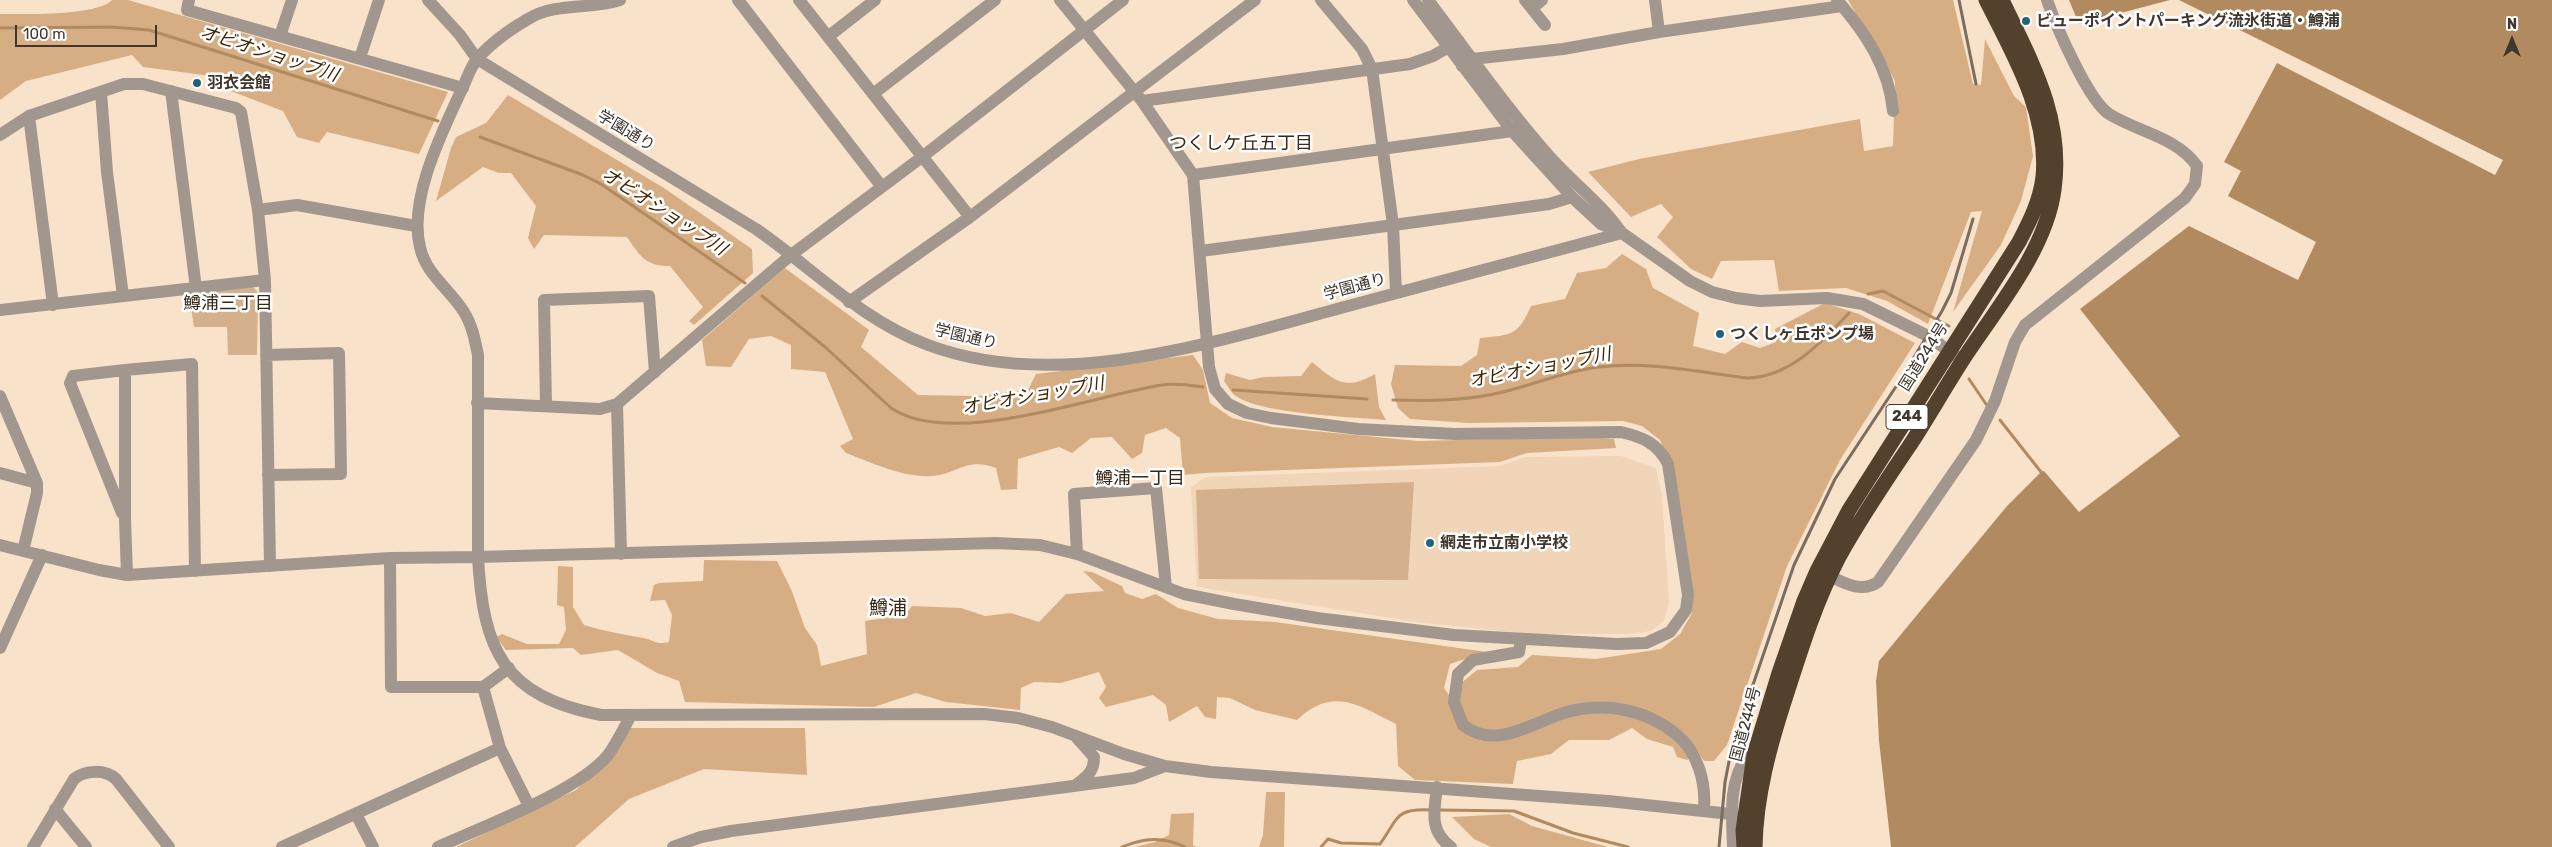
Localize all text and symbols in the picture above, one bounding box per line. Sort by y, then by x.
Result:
place label: ビューポイントパーキング流氷街道・鱒浦 [2036,11,2340,31]
scale bar [18,15,160,47]
marker: ビューポイントパーキング流氷街道・鱒浦 [2020,15,2032,27]
north arrow [2487,15,2537,65]
text: N [2507,16,2517,33]
water label: オビオショップ川 [197,21,341,87]
text: 100 m [23,25,65,43]
place label: 羽衣会館 [207,73,271,93]
marker: 羽衣会館 [191,77,203,89]
street label: 学園通り [594,106,658,156]
district label: つくしケ丘五丁目 [1169,133,1313,155]
water label: オビオショップ川 [598,164,730,260]
street label: 学園通り [1322,269,1388,305]
district label: 鱒浦三丁目 [183,293,273,315]
street label: 国道244号 [1895,319,1953,395]
street label: 学園通り [933,320,999,354]
place label: つくしヶ丘ポンプ場 [1730,324,1874,344]
marker: つくしヶ丘ポンプ場 [1714,328,1726,340]
water label: オビオショップ川 [1467,344,1613,392]
water label: オビオショップ川 [960,373,1106,419]
road number: 244 [1886,404,1928,430]
district label: 鱒浦一丁目 [1095,468,1185,490]
place label: 網走市立南小学校 [1440,533,1568,553]
marker: 網走市立南小学校 [1424,537,1436,549]
district label: 鱒浦 [869,598,907,620]
street label: 国道244号 [1727,684,1765,764]

